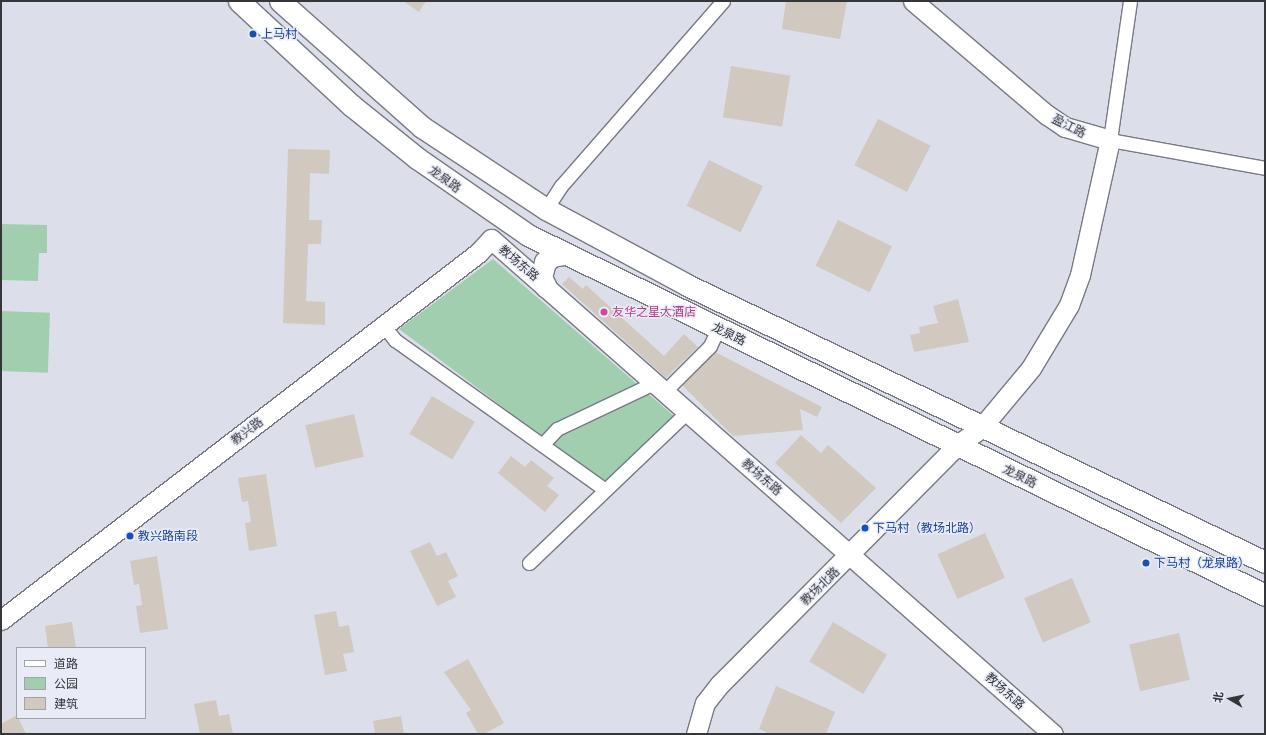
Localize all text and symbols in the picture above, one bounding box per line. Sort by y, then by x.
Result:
place label: 上马村 [261,27,297,41]
marker: 上马村 [248,29,258,39]
street label: 盈江路 [1050,111,1088,141]
street label: 龙泉路 [426,163,464,195]
street label: 教场东路 [496,242,542,284]
place label: 友华之星大酒店 [612,305,696,319]
marker: 友华之星大酒店 [599,307,609,317]
street label: 龙泉路 [710,320,748,348]
street label: 教兴路 [228,414,266,448]
street label: 教场东路 [739,456,785,498]
street label: 龙泉路 [1001,461,1039,491]
place label: 下马村（教场北路） [873,521,981,535]
marker: 下马村（教场北路） [860,523,870,533]
place label: 教兴路南段 [138,529,198,543]
marker: 教兴路南段 [125,531,135,541]
place label: 下马村（龙泉路） [1154,556,1250,570]
marker: 下马村（龙泉路） [1141,558,1151,568]
street label: 教场北路 [798,564,842,608]
legend [16,647,146,719]
text: 道路 [54,655,78,672]
street label: 教场东路 [982,670,1028,712]
text: 公园 [54,675,78,692]
north arrow [1210,679,1250,719]
text: 北 [1209,690,1227,704]
text: 建筑 [54,695,78,712]

